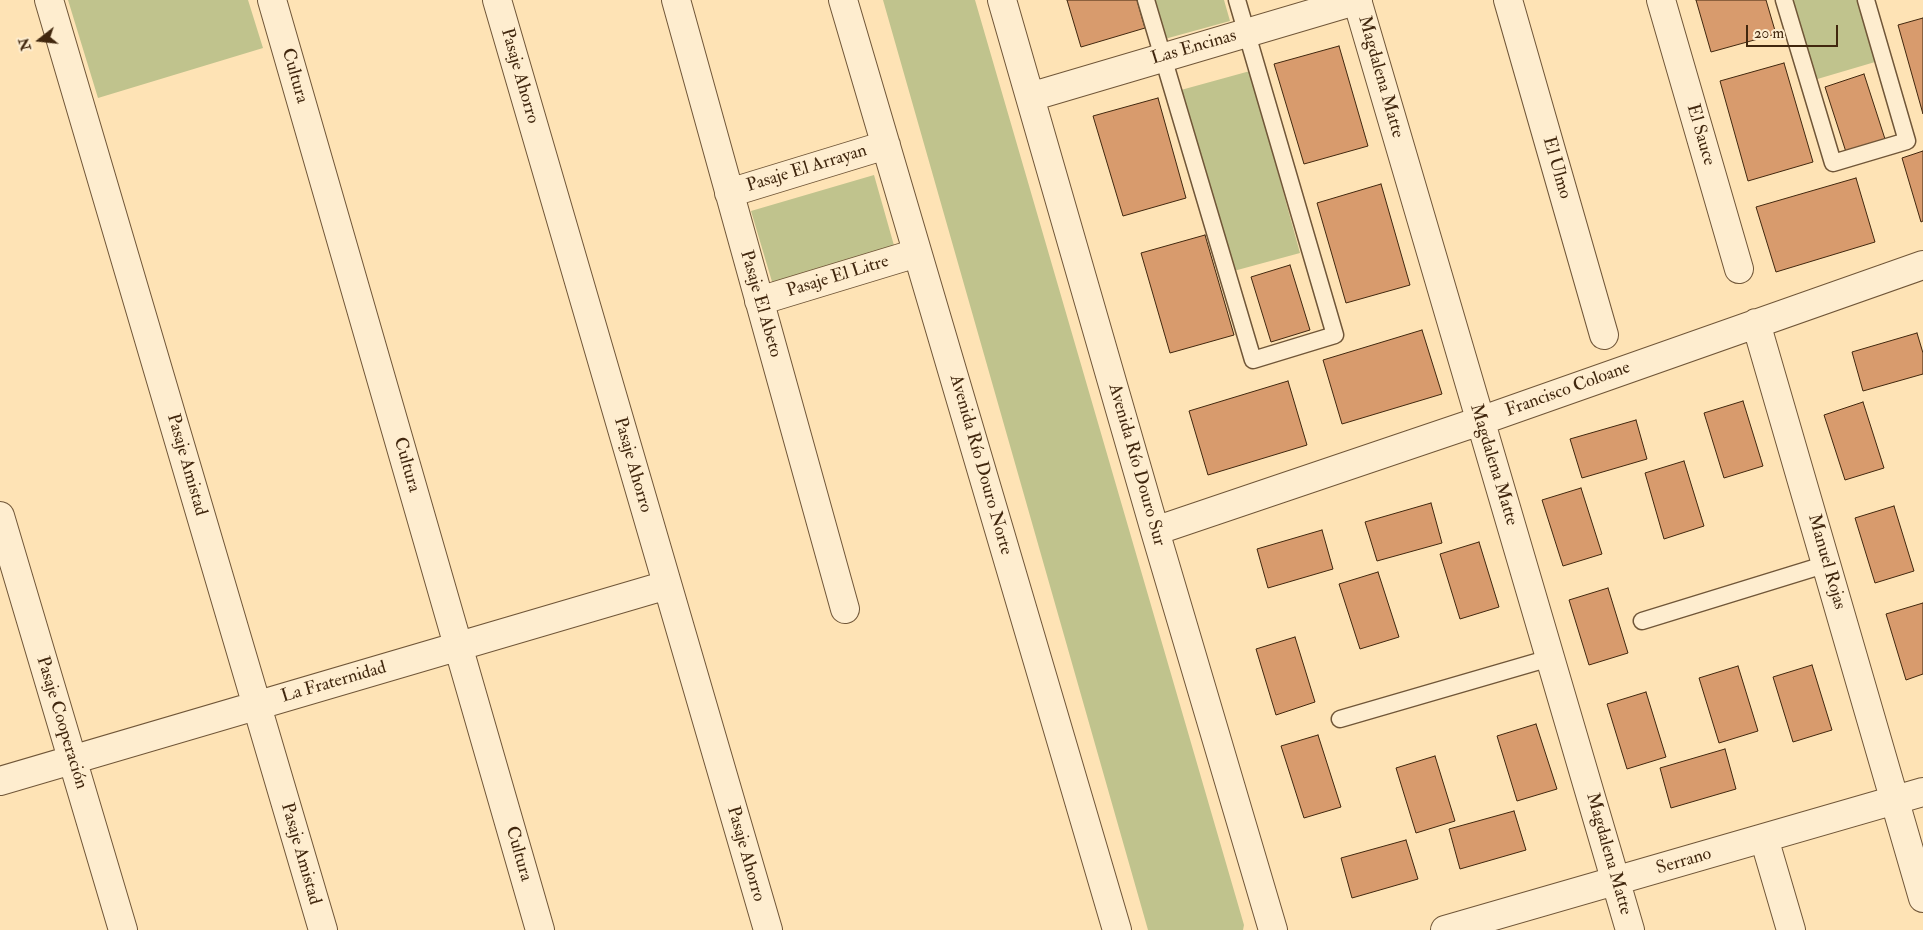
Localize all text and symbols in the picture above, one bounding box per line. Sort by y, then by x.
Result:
street label: Magdalena Matte [1352,13,1408,141]
north arrow [15,15,65,65]
scale bar [1748,15,1840,47]
text: 20 m [1754,24,1784,43]
street label: Pasaje Ahorro [495,26,543,126]
street label: Las Encinas [1149,26,1239,70]
text: N [15,36,35,53]
street label: Cultura [276,46,312,106]
street label: El Sauce [1681,102,1719,168]
street label: El Ulmo [1537,134,1575,202]
street label: Pasaje El Arrayan [744,140,870,198]
street label: Pasaje El Abeto [734,248,786,360]
street label: Pasaje El Litre [784,251,892,303]
street label: Francisco Coloane [1503,357,1633,423]
street label: Avenida Río Douro Norte [944,372,1016,558]
street label: Avenida Río Douro Sur [1102,381,1170,549]
street label: Magdalena Matte [1464,401,1522,529]
street label: Pasaje Amistad [161,412,211,518]
street label: Pasaje Ahorro [608,415,656,515]
street label: Cultura [388,435,424,495]
street label: Manuel Rojas [1802,512,1850,612]
street label: Pasaje Cooperación [31,654,91,792]
street label: La Fraternidad [279,658,389,708]
street label: Magdalena Matte [1580,790,1636,918]
street label: Pasaje Amistad [275,801,325,907]
street label: Pasaje Ahorro [721,804,769,904]
street label: Cultura [500,824,536,884]
street label: Serrano [1654,844,1714,880]

